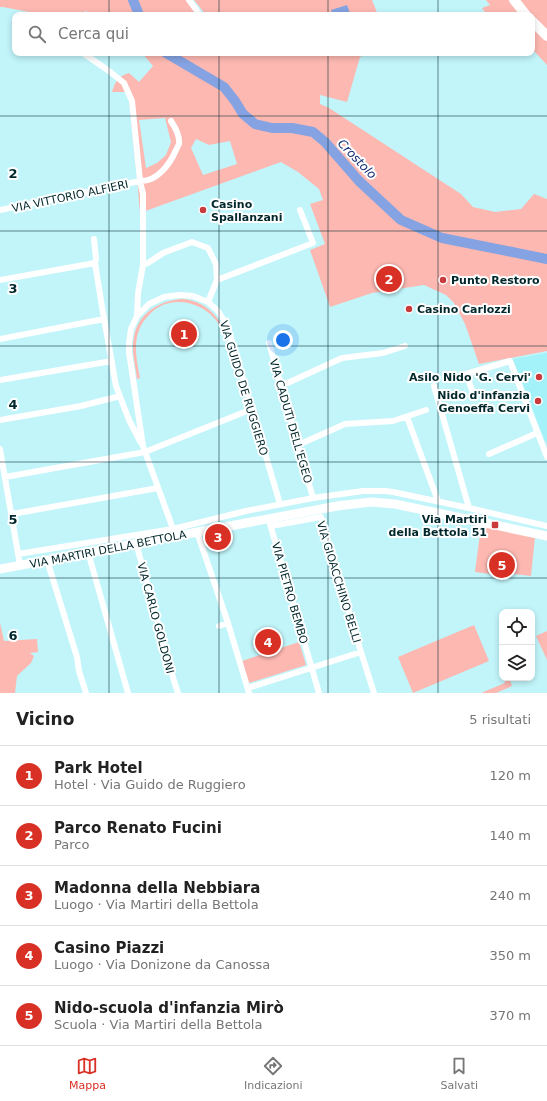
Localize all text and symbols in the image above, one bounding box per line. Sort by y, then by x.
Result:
search box [12,12,535,56]
icon: search [26,23,48,45]
text: Cerca qui [58,25,129,43]
water label: Crostolo [335,136,379,182]
text: 2 [8,166,18,181]
street label: VIA VITTORIO ALFIERI [11,178,129,215]
place label: Casino Spallanzani [211,198,282,224]
marker: Casino Spallanzani [198,205,208,215]
pin: 2 [376,264,402,294]
place label: Punto Restoro [451,274,540,287]
marker: Punto Restoro [438,275,448,285]
text: 3 [8,281,18,296]
place label: Casino Carlozzi [417,303,511,316]
marker: Casino Carlozzi [404,304,414,314]
pin: 1 [171,319,197,349]
street label: VIA GUIDO DE RUGGIERO [217,319,270,458]
your location [273,330,293,350]
street label: VIA CADUTI DELL'EGEO [267,357,315,485]
place label: Asilo Nido 'G. Cervi' [409,371,531,384]
marker: Asilo Nido 'G. Cervi' [534,372,544,382]
place label: Nido d'infanzia Genoeffa Cervi [437,389,530,415]
marker: Nido d'infanzia Genoeffa Cervi [533,396,543,406]
text: 4 [8,397,18,412]
text: 5 [8,512,18,527]
place label: Via Martiri della Bettola 51 [389,513,487,539]
street label: VIA GIOACCHINO BELLI [314,520,363,645]
marker: Via Martiri della Bettola 51 [490,520,500,530]
pin: 3 [205,522,231,552]
street label: VIA MARTIRI DELLA BETTOLA [29,528,188,571]
street label: VIA PIETRO BEMBO [269,541,310,646]
pin: 5 [489,550,515,580]
street label: VIA CARLO GOLDONI [134,561,177,675]
map controls [499,609,535,681]
button: locate [499,609,535,645]
pin: 4 [255,627,281,657]
text: 6 [8,628,18,643]
button: layers [499,645,535,681]
text: Vicino [16,709,74,729]
text: 5 risultati [469,712,531,727]
text: Park Hotel [54,759,143,777]
text: 1 [24,768,34,783]
text: 120 m [489,768,531,783]
text: Hotel · Via Guido de Ruggiero [54,777,246,792]
text: Parco Renato Fucini [54,819,222,837]
text: 2 [24,828,34,843]
text: 140 m [489,828,531,843]
text: Parco [54,837,89,852]
text: Madonna della Nebbiara [54,879,260,897]
text: 3 [24,888,34,903]
text: 240 m [489,888,531,903]
text: Luogo · Via Martiri della Bettola [54,897,259,912]
text: Casino Piazzi [54,939,164,957]
text: 4 [24,948,34,963]
text: 350 m [489,948,531,963]
text: Luogo · Via Donizone da Canossa [54,957,270,972]
text: Nido-scuola d'infanzia Mirò [54,999,284,1017]
text: 5 [24,1008,34,1023]
text: 370 m [489,1008,531,1023]
text: Scuola · Via Martiri della Bettola [54,1017,262,1032]
tab: Mappa [69,1055,106,1092]
tab: Indicazioni [244,1055,303,1092]
tab: Salvati [441,1055,478,1092]

